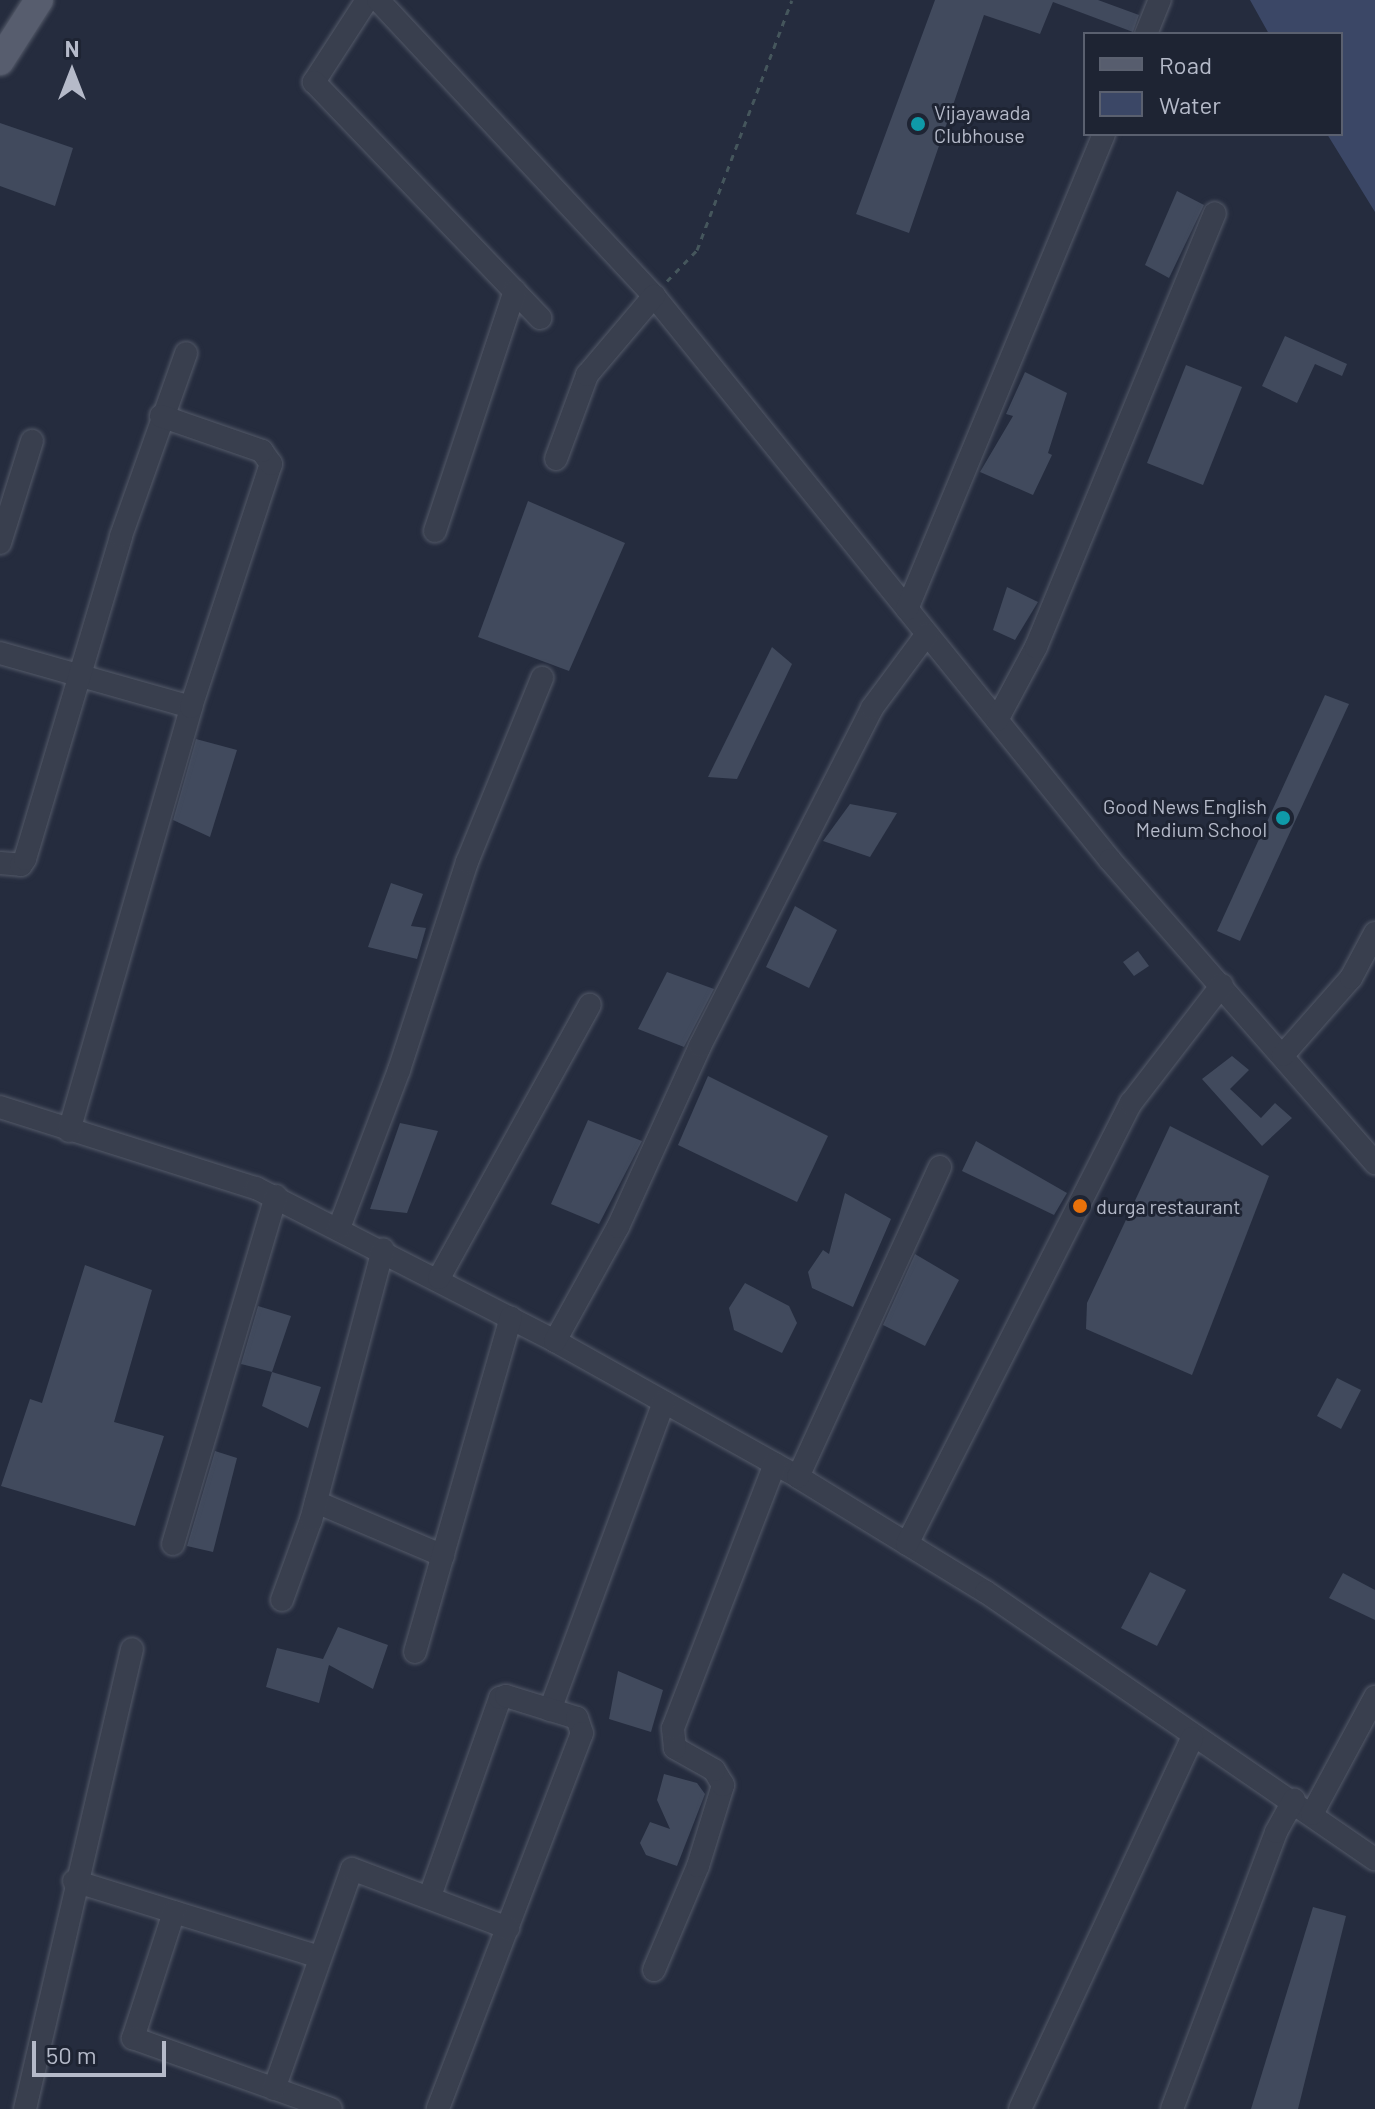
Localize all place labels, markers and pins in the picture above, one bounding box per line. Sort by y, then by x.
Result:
place label: Vijayawada Clubhouse [934,100,1031,147]
marker: Vijayawada Clubhouse [909,115,927,133]
place label: Good News English Medium School [1103,794,1267,841]
marker: Good News English Medium School [1274,809,1292,827]
place label: durga restaurant [1096,1194,1241,1218]
marker: durga restaurant [1071,1197,1089,1215]

